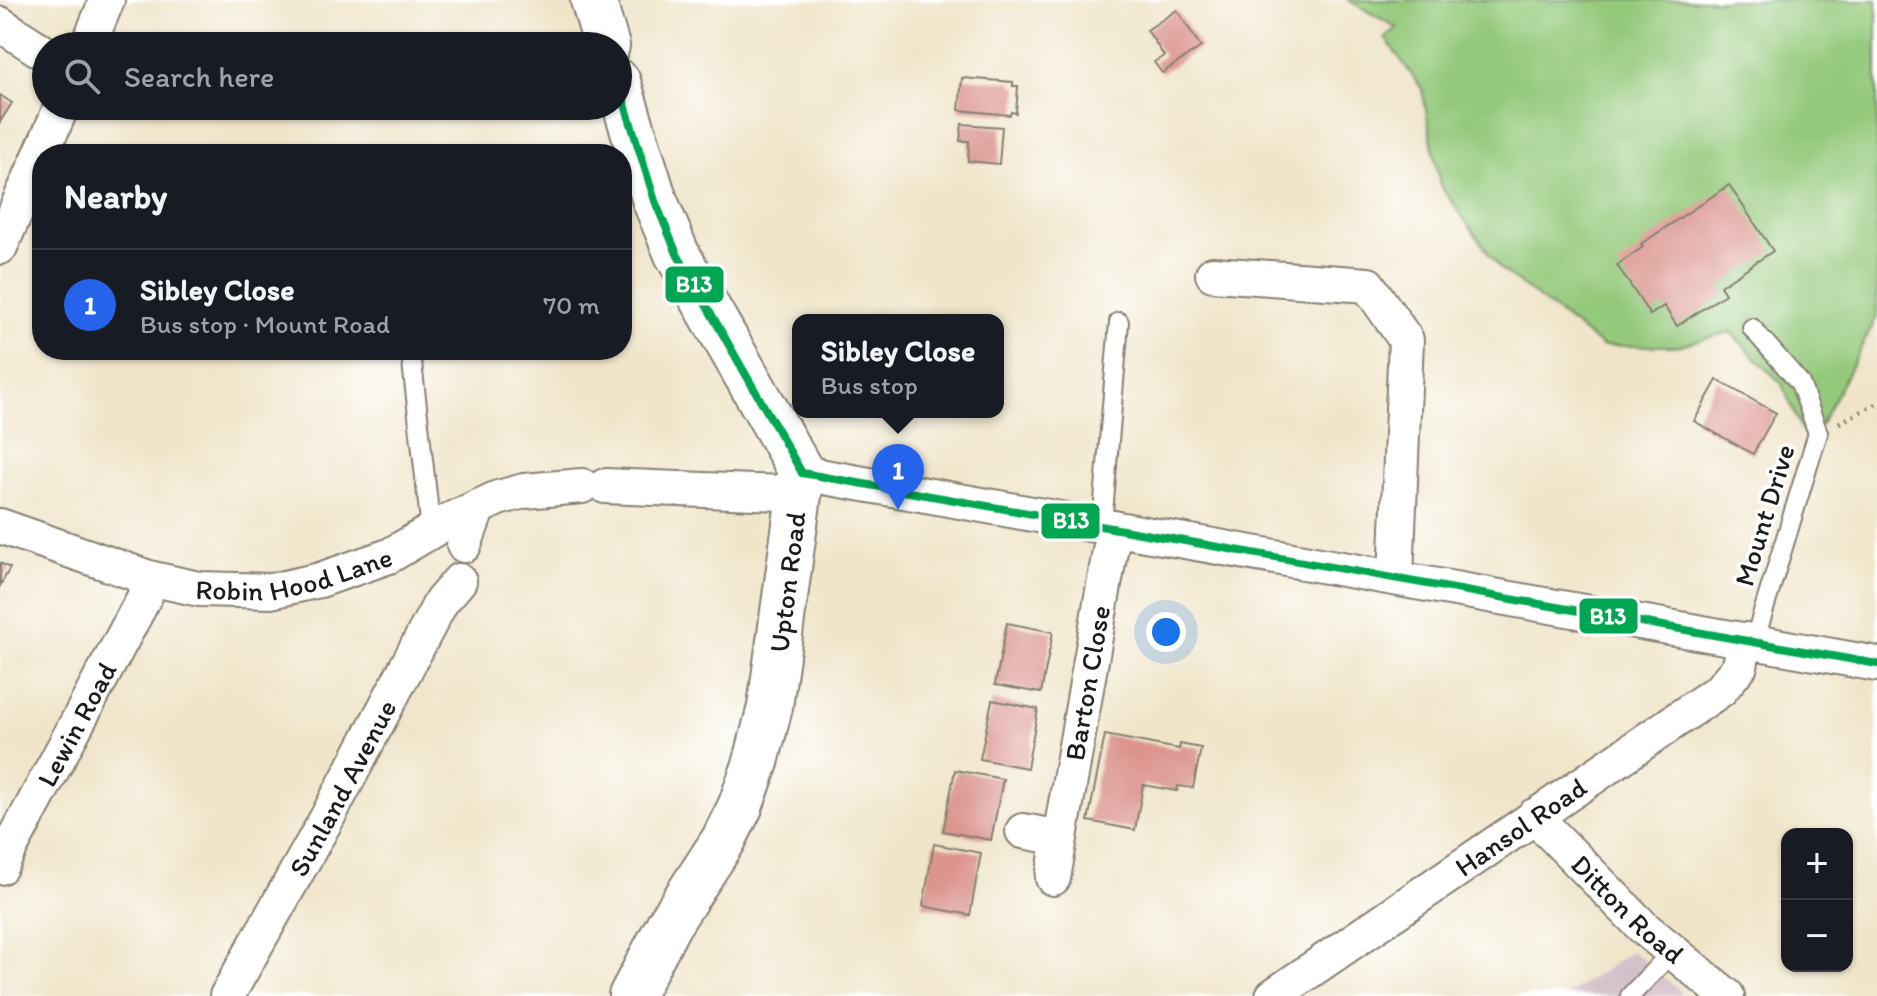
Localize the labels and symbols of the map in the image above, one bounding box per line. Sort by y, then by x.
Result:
line badge: B13 [664,265,725,304]
text: B13 [676,271,712,298]
street label: Mount Drive [1726,440,1802,590]
pin: 1 [872,444,924,510]
line badge: B13 [1040,502,1101,540]
text: B13 [1053,507,1089,534]
street label: Upton Road [762,509,813,654]
street label: Robin Hood Lane [195,539,397,608]
line badge: B13 [1578,597,1639,635]
street label: Barton Close [1057,603,1117,763]
text: B13 [1590,603,1626,630]
your location [1146,612,1186,652]
street label: Lewin Road [29,656,124,792]
street label: Sunland Avenue [281,694,403,882]
street label: Hansol Road [1448,769,1593,883]
street label: Ditton Road [1564,847,1691,971]

